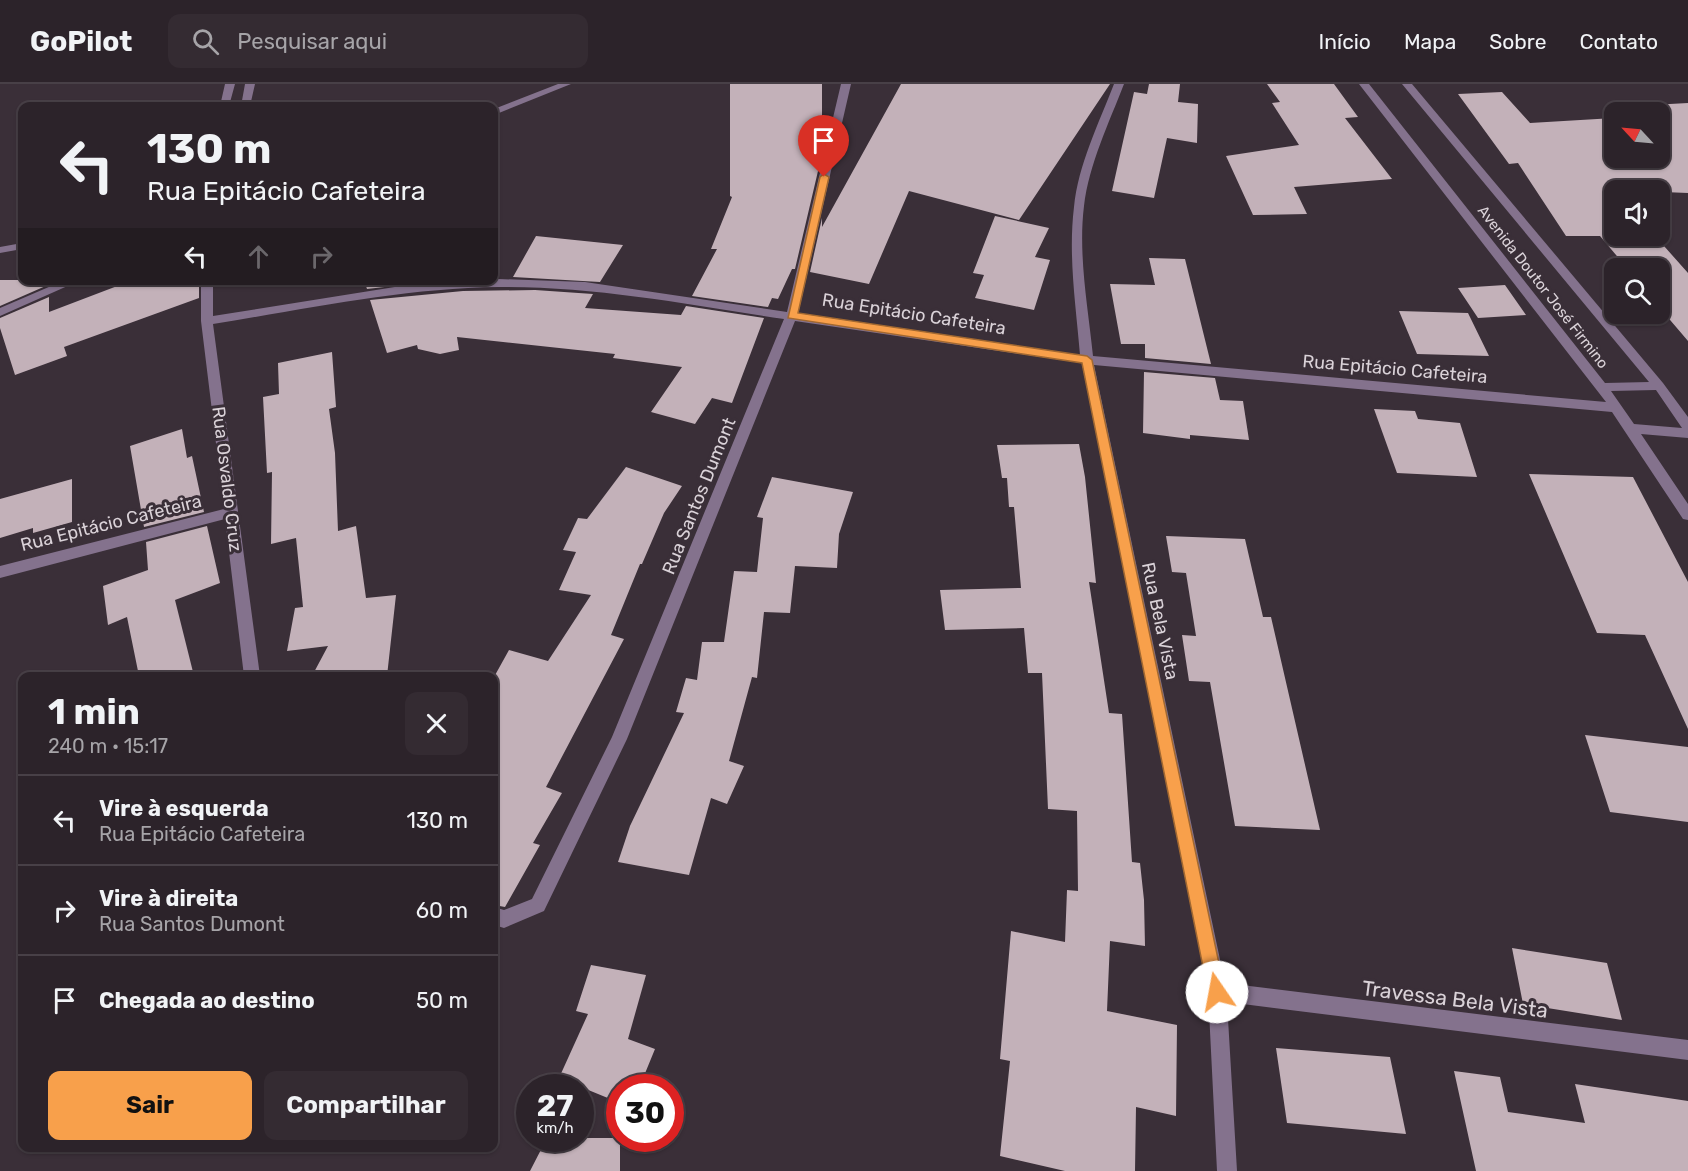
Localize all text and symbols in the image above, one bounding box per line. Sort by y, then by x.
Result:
search box [168,14,588,68]
text: GoPilot [30,25,132,58]
icon: search [189,25,222,58]
text: Pesquisar aqui [237,28,387,55]
text: Início [1319,29,1371,54]
text: Mapa [1404,29,1456,54]
text: Sobre [1489,29,1546,54]
text: Contato [1579,29,1658,54]
north arrow [1604,102,1670,168]
map controls [1604,102,1670,324]
pin [798,115,849,177]
text: 130 m [147,124,272,174]
icon: arrive [807,124,840,157]
icon: left [48,126,126,204]
text: Rua Epitácio Cafeteira [147,175,426,207]
button: sound [1604,180,1670,246]
street label: Avenida Doutor José Firmino [1474,202,1612,372]
icon: left [179,240,212,273]
icon: ahead [242,240,275,273]
icon: right [305,240,338,273]
button: search [1604,258,1670,324]
street label: Rua Epitácio Cafeteira [821,289,1007,339]
street label: Rua Epitácio Cafeteira [1302,350,1488,388]
street label: Rua Osvaldo Cruz [207,405,247,553]
street label: Rua Santos Dumont [657,414,741,578]
street label: Rua Epitácio Cafeteira [18,490,204,556]
street label: Rua Bela Vista [1137,560,1183,682]
text: 1 min [48,690,140,733]
button: close [405,692,468,755]
text: 240 m · 15:17 [48,734,168,758]
text: Vire à esquerda [99,795,269,822]
icon: left [48,804,81,837]
text: 130 m [406,807,468,834]
text: Rua Epitácio Cafeteira [99,822,305,846]
text: Vire à direita [99,885,238,912]
icon: right [48,894,81,927]
text: 60 m [416,897,468,924]
text: Rua Santos Dumont [99,912,285,936]
position arrow [1185,960,1249,1024]
street label: Travessa Bela Vista [1361,975,1549,1023]
icon: arrive [48,984,81,1017]
text: Chegada ao destino [99,987,315,1014]
text: 50 m [416,987,468,1014]
button: Sair [48,1071,252,1140]
button: Compartilhar [264,1071,468,1140]
speed limit sign: 30 [606,1074,684,1152]
text: 27 [537,1088,573,1124]
text: km/h [536,1119,574,1137]

